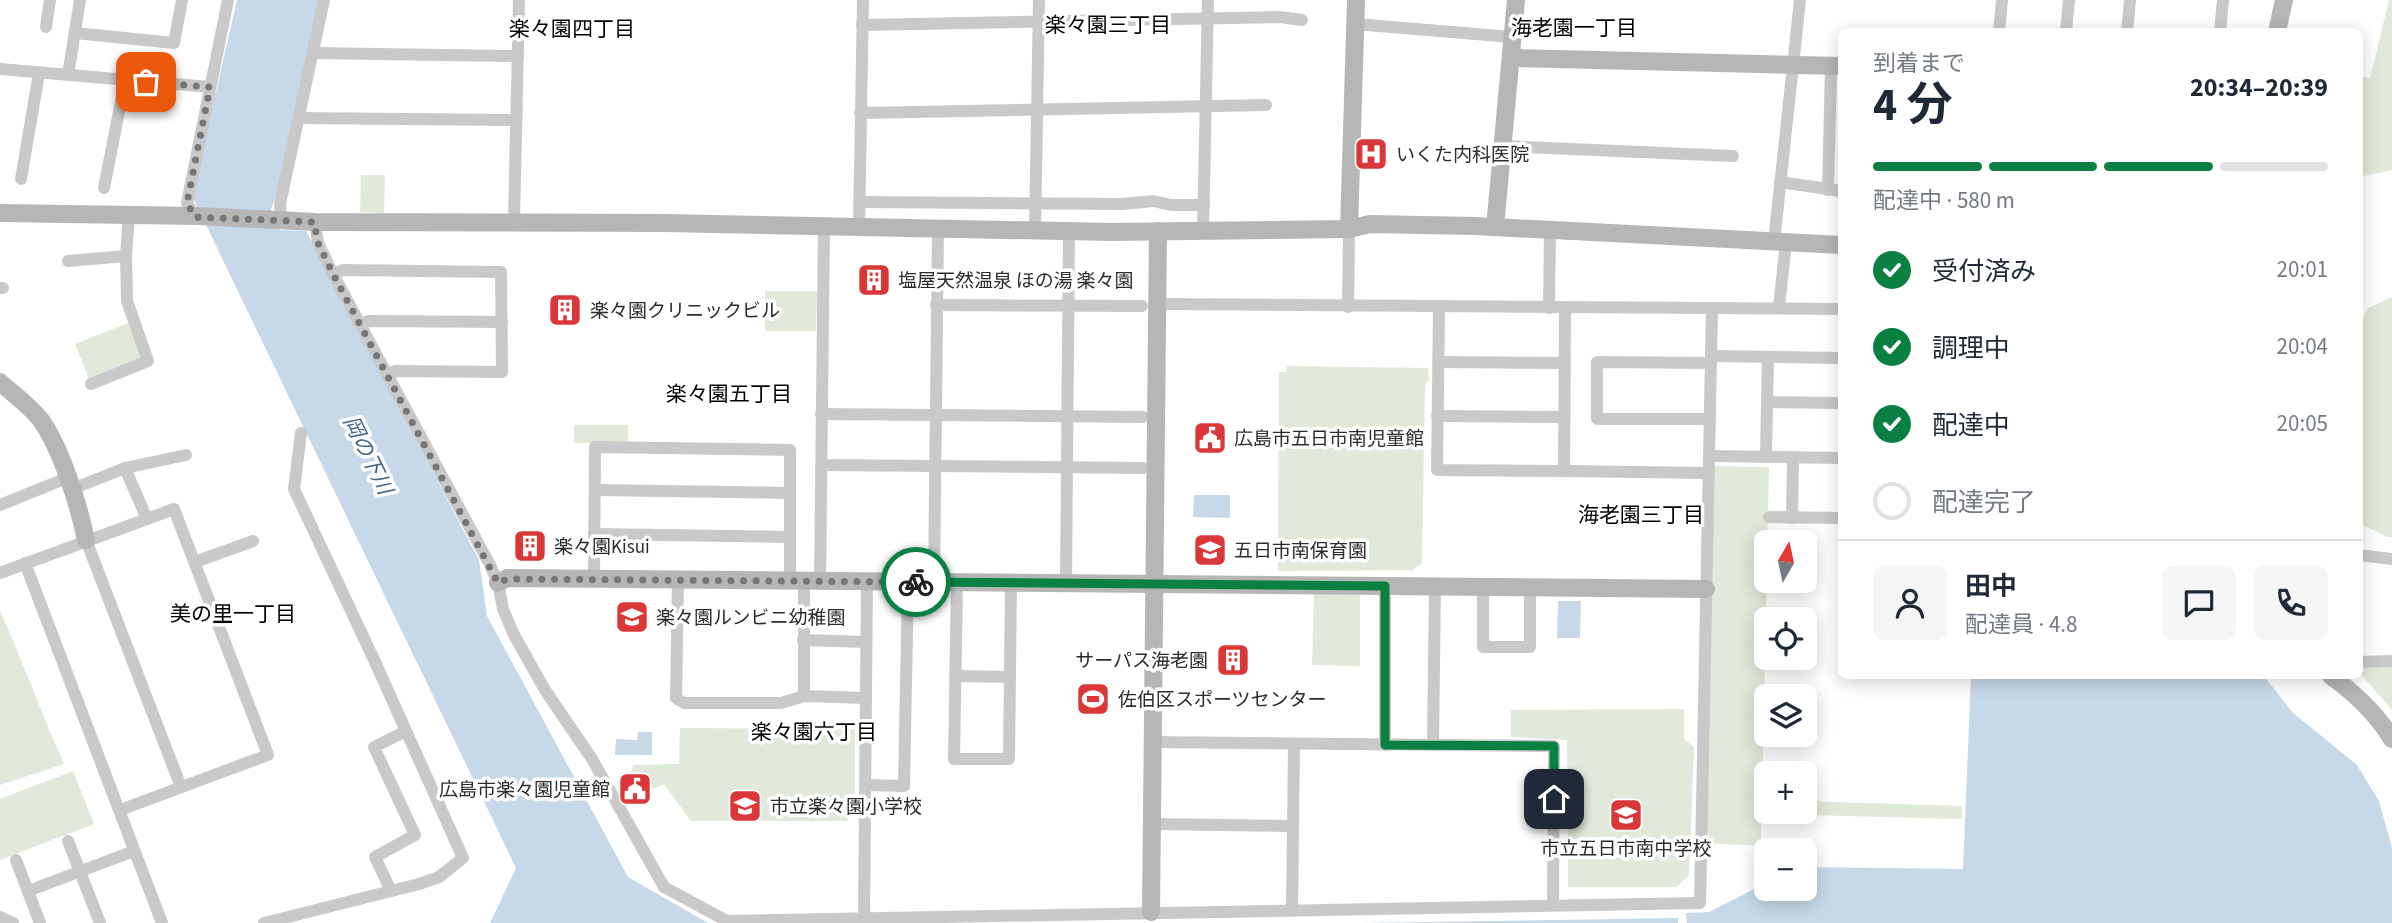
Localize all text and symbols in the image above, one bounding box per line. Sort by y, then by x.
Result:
district label: 楽々園三丁目 [1045,10,1171,40]
district label: 海老園一丁目 [1511,13,1637,43]
district label: 楽々園四丁目 [509,14,635,44]
text: 到着まで [1873,47,1965,80]
pin [116,52,176,112]
icon: bag [127,63,165,101]
text: 20:34–20:39 [2190,69,2328,106]
text: 4 分 [1873,73,1953,138]
hospital icon: いくた内科医院 [1352,135,1390,173]
place label: いくた内科医院 [1396,142,1529,169]
text: 配達中 · 580 m [1873,184,2015,217]
icon: check [1873,251,1911,289]
text: 受付済み [1932,253,2036,290]
text: 20:01 [2277,253,2328,286]
building icon: 塩屋天然温泉 ほの湯 楽々園 [855,261,893,299]
place label: 塩屋天然温泉 ほの湯 楽々園 [898,268,1134,295]
building icon: 楽々園クリニックビル [546,291,584,329]
place label: 楽々園クリニックビル [590,298,780,325]
icon: check [1873,328,1911,366]
text: 調理中 [1932,330,2010,367]
text: 20:04 [2277,330,2328,363]
district label: 楽々園五丁目 [666,379,792,409]
icon: check [1873,405,1911,443]
text: 配達中 [1932,407,2010,444]
text: 20:05 [2277,407,2328,440]
water label: 岡の下川 [336,411,401,501]
public building icon: 広島市五日市南児童館 [1191,419,1229,457]
place label: 広島市五日市南児童館 [1234,426,1424,453]
text: 配達完了 [1932,484,2036,521]
district label: 海老園三丁目 [1578,500,1704,530]
building icon: 楽々園Kisui [511,527,549,565]
north arrow [1754,530,1816,593]
map controls [1754,530,1817,901]
school or university icon: 五日市南保育園 [1191,531,1229,569]
place label: 楽々園Kisui [554,534,650,561]
place label: 五日市南保育園 [1234,538,1367,565]
courier [881,547,951,617]
icon: bike [897,563,935,601]
button: person [1873,566,1947,640]
button: chat [2162,566,2236,640]
button: phone [2254,566,2328,640]
text: 田中 [1965,568,2017,605]
school or university icon: 楽々園ルンビニ幼稚園 [613,598,651,636]
district label: 美の里一丁目 [170,599,296,629]
place label: 楽々園ルンビニ幼稚園 [656,605,846,632]
button: locate [1754,607,1817,670]
text: 配達員 · 4.8 [1965,608,2078,641]
building icon: サーパス海老園 [1214,641,1252,679]
place label: サーパス海老園 [1075,648,1208,675]
sports icon: 佐伯区スポーツセンター [1074,680,1112,718]
button: layers [1754,684,1817,747]
place label: 佐伯区スポーツセンター [1118,687,1327,714]
district label: 楽々園六丁目 [751,717,877,747]
button: + [1754,761,1817,824]
pin [1524,769,1584,829]
public building icon: 広島市楽々園児童館 [616,770,654,808]
place label: 広島市楽々園児童館 [439,777,610,804]
icon: home [1535,780,1573,818]
school or university icon: 市立楽々園小学校 [726,787,764,825]
place label: 市立楽々園小学校 [770,794,922,821]
school or university icon: 市立五日市南中学校 [1607,796,1645,834]
place label: 市立五日市南中学校 [1540,836,1712,863]
button: − [1754,838,1817,901]

